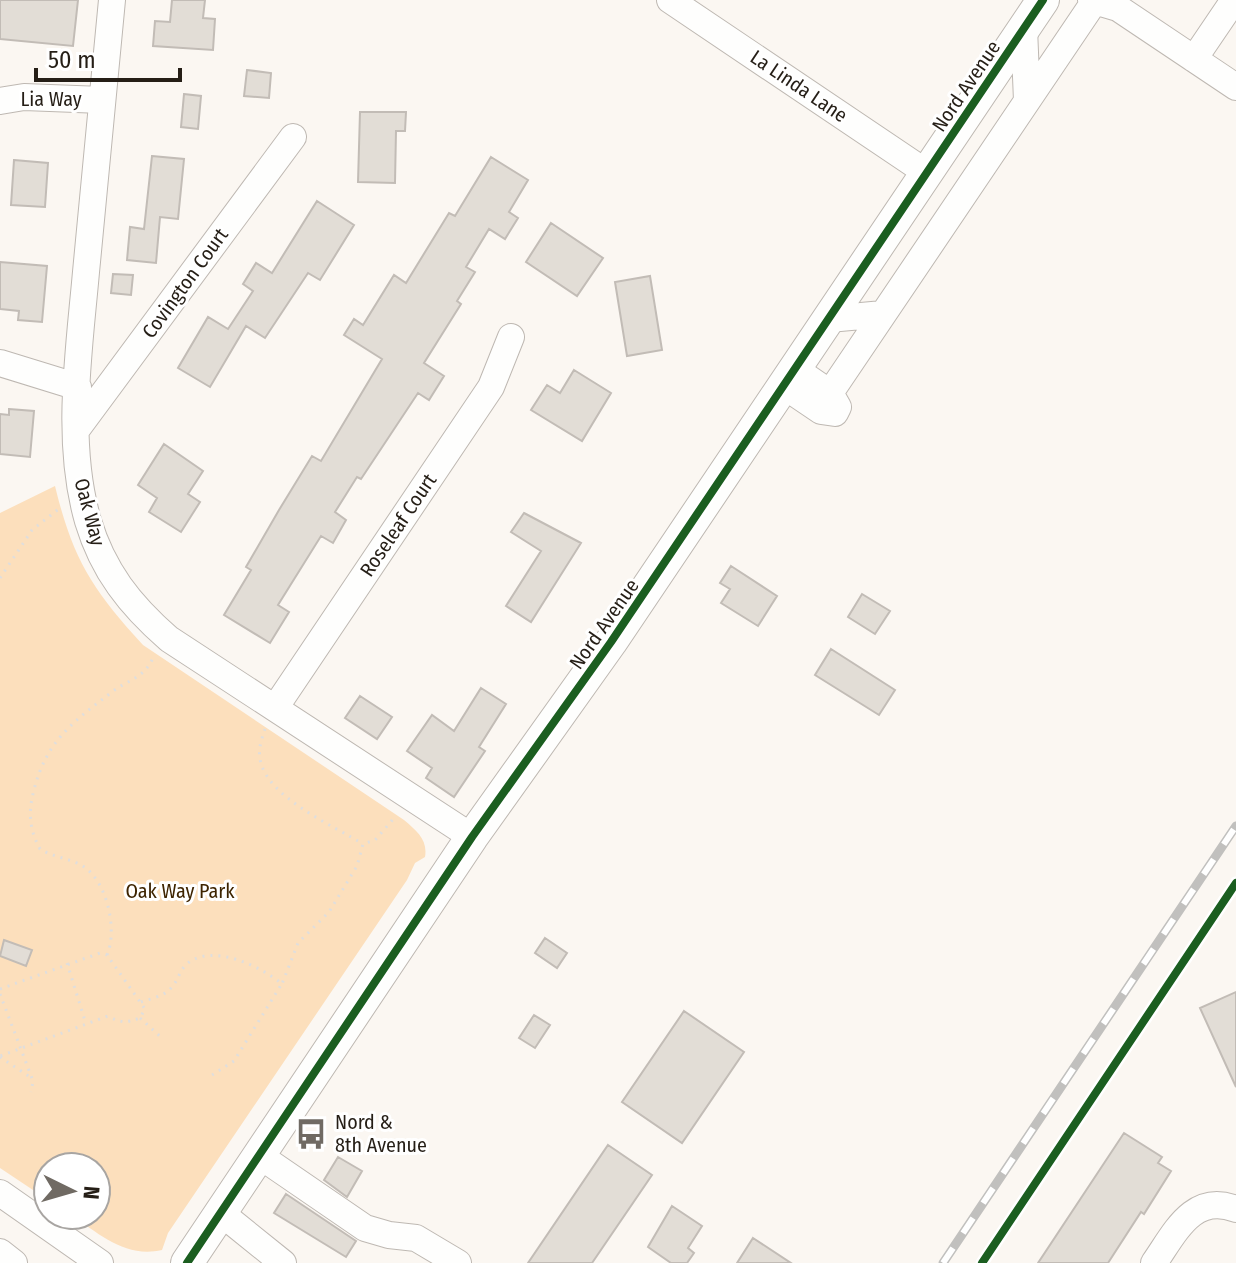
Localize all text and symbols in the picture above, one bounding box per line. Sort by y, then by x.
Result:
scale bar [36,32,180,82]
street label: Nord Avenue [927,36,1005,136]
street label: La Linda Lane [746,45,852,127]
text: 50 m [48,46,96,74]
street label: Lia Way [20,87,82,111]
street label: Covington Court [137,223,233,343]
street label: Roseleaf Court [355,468,442,581]
street label: Oak Way [69,476,111,548]
street label: Nord Avenue [564,574,644,674]
park label: Oak Way Park [125,879,235,903]
place label: Nord & 8th Avenue [335,1110,427,1157]
bus stop icon: Nord & 8th Avenue [294,1117,328,1151]
north arrow [32,1151,112,1231]
text: N [77,1185,105,1200]

